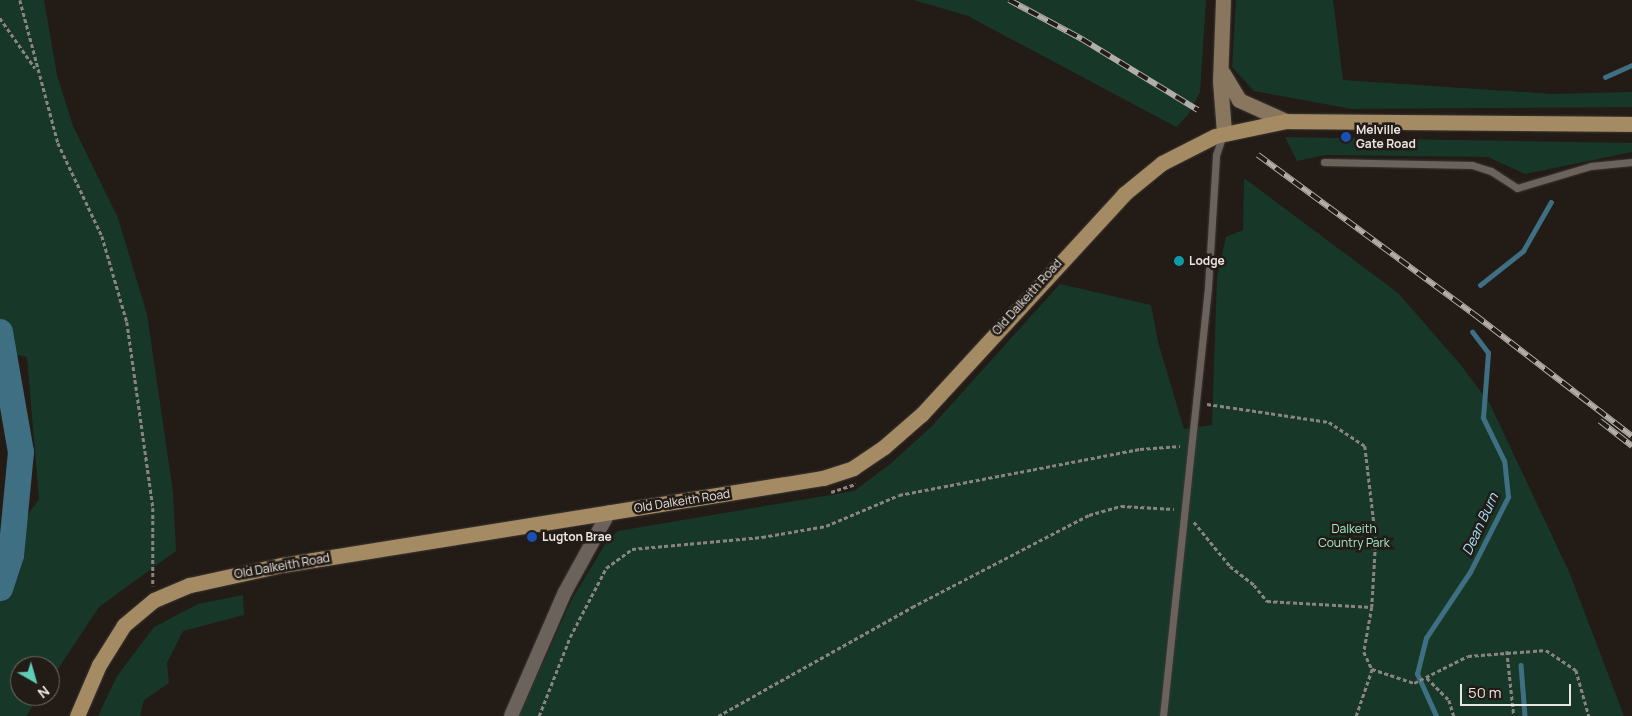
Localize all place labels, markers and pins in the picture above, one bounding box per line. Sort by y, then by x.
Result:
place label: Melville Gate Road [1356,123,1416,151]
marker: Melville Gate Road [1340,131,1352,143]
place label: Lodge [1189,254,1225,268]
marker: Lodge [1173,255,1185,267]
place label: Lugton Brae [542,530,612,544]
marker: Lugton Brae [526,531,538,543]

